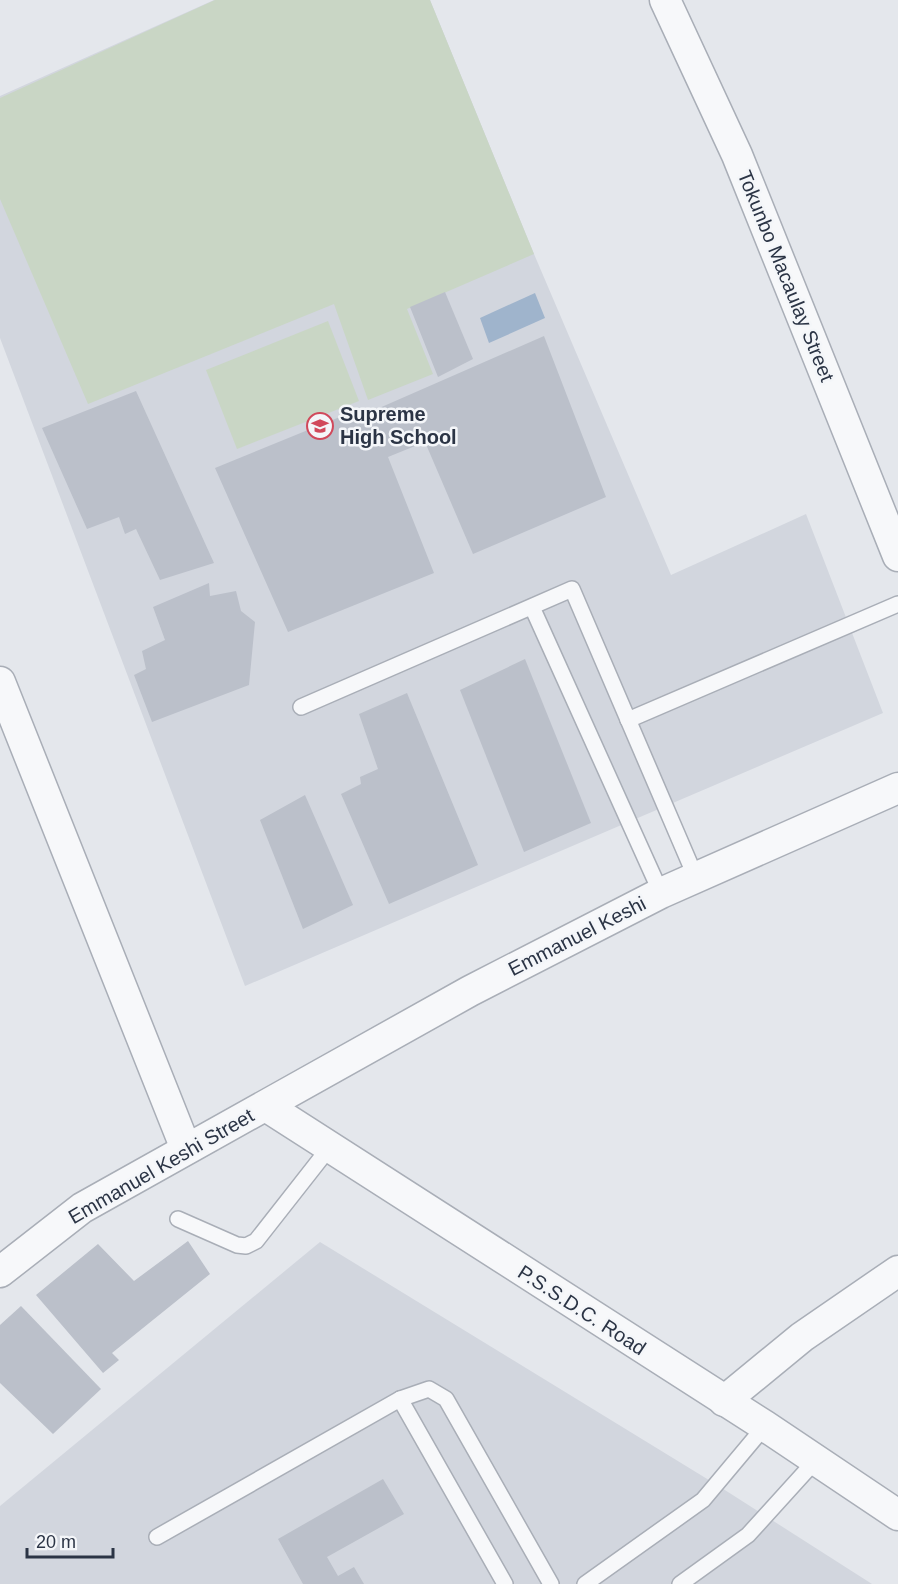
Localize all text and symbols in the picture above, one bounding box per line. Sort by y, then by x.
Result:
street label: Tokunbo Macaulay Street [734,167,839,385]
place label: Supreme High School [340,403,457,448]
school or university icon: Supreme High School [305,411,335,441]
street label: Emmanuel Keshi [505,892,649,980]
street label: Emmanuel Keshi Street [65,1104,258,1228]
street label: P.S.S.D.C. Road [514,1261,650,1359]
scale bar [27,1521,112,1559]
text: 20 m [36,1532,76,1552]

